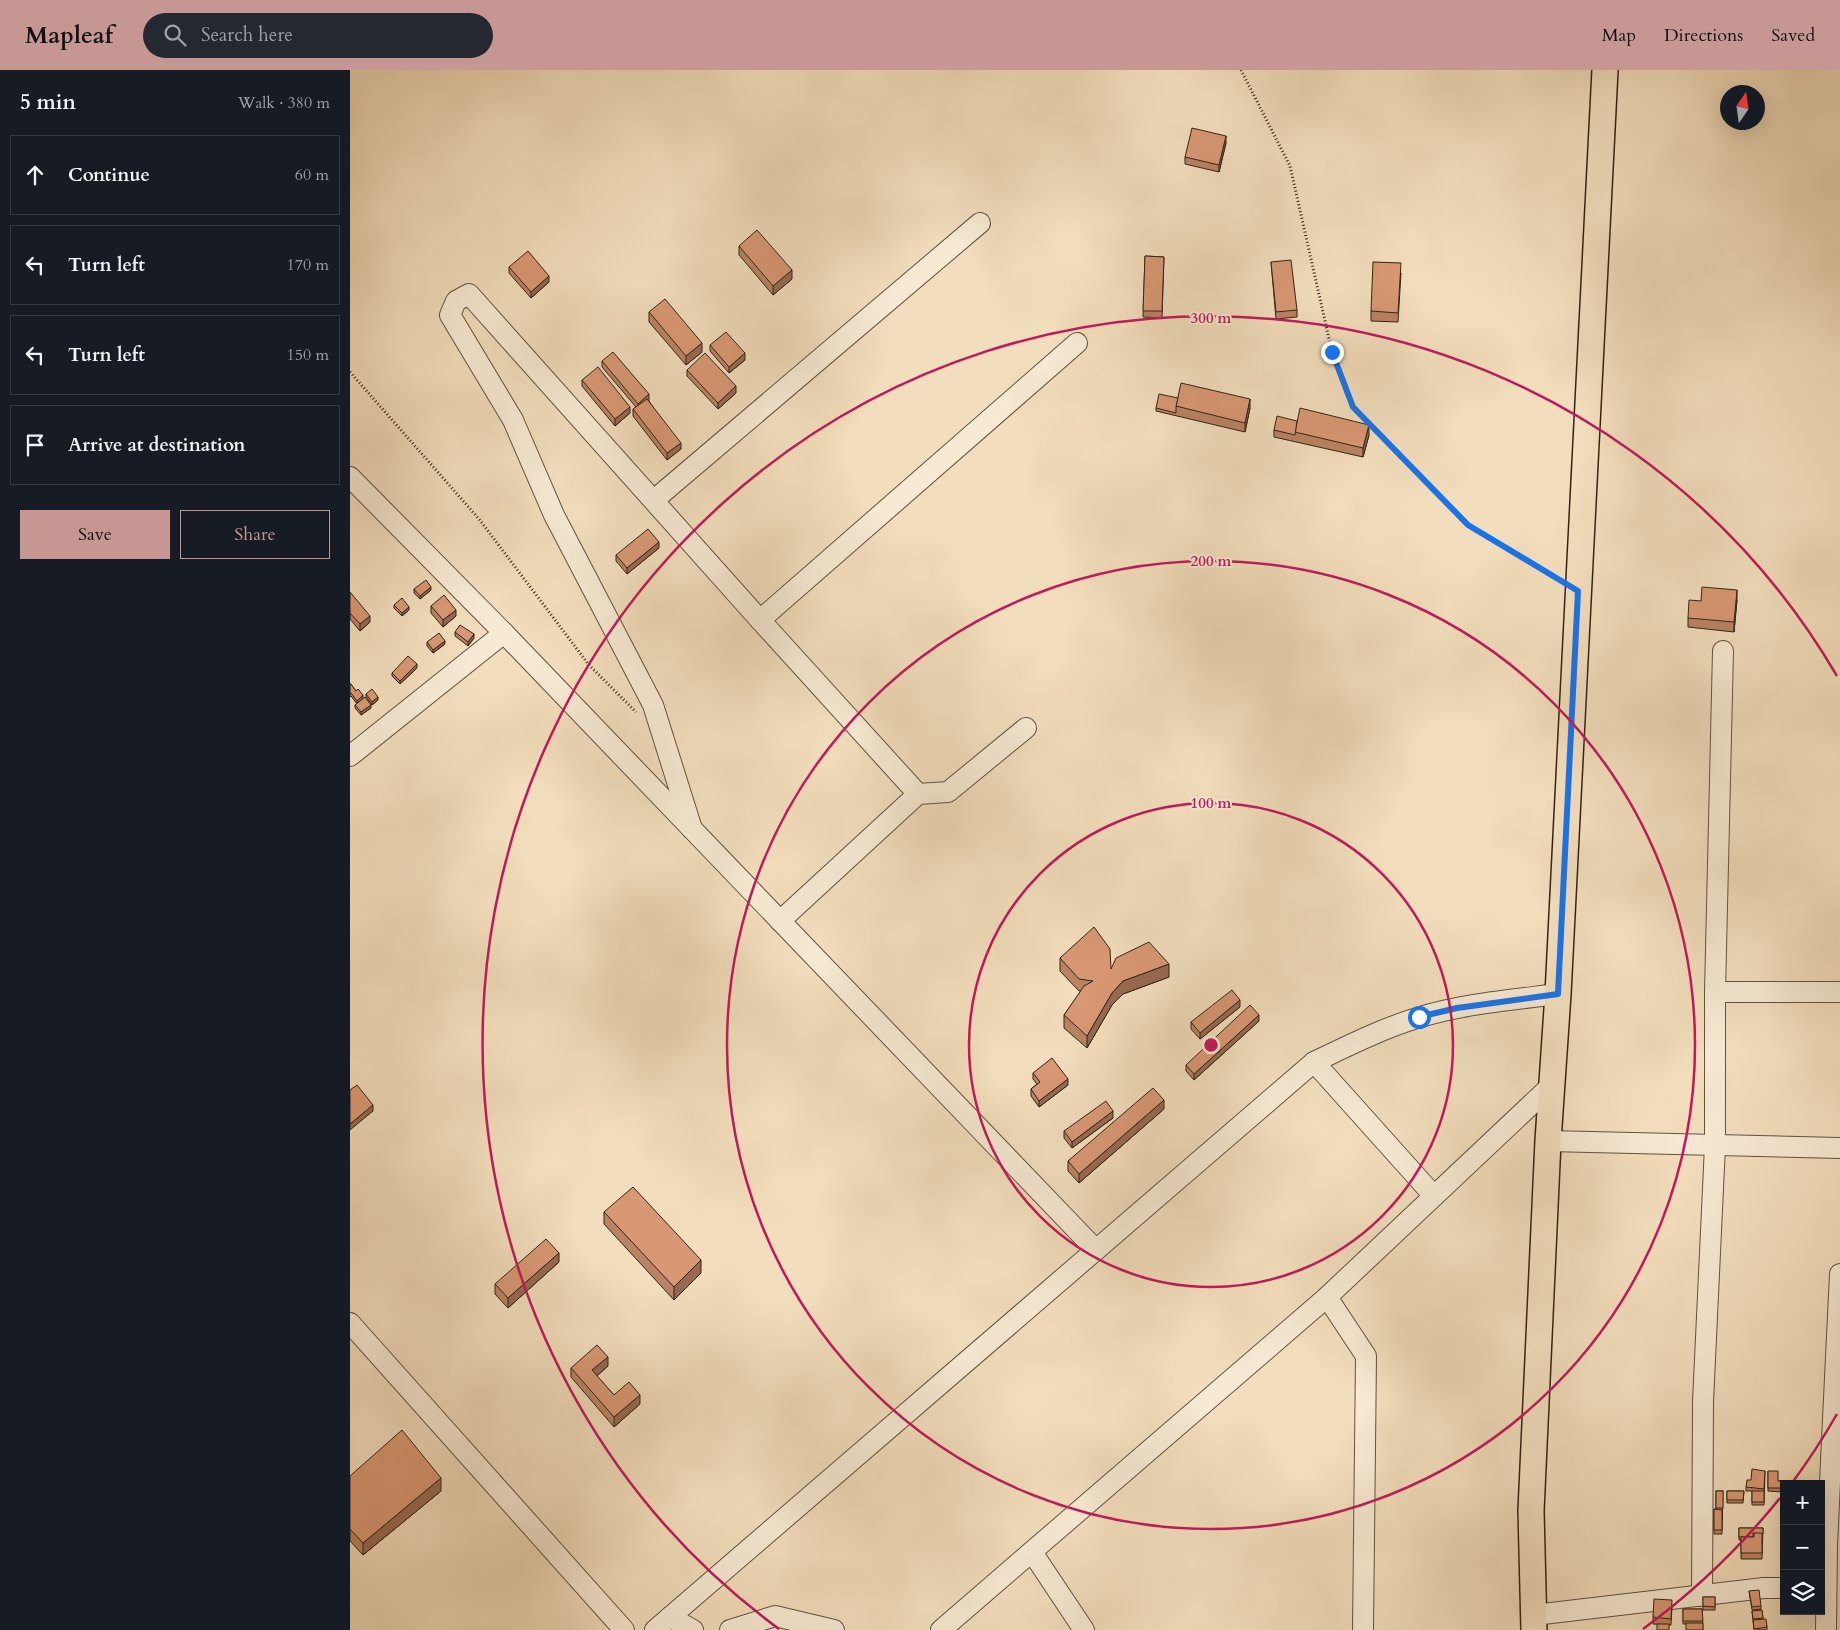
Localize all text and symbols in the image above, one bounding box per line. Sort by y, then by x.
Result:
search box [143,13,493,58]
text: Mapleaf [25,19,113,52]
icon: search [161,21,189,49]
text: Search here [201,22,293,48]
text: Map [1602,23,1636,48]
text: Directions [1664,23,1743,48]
text: Saved [1771,23,1815,48]
north arrow [1720,85,1765,130]
text: 5 min [20,88,76,117]
text: Walk · 380 m [238,92,330,114]
icon: ahead [21,161,49,189]
text: Continue [68,162,150,188]
text: 60 m [295,164,329,186]
icon: left [21,251,49,279]
text: Turn left [68,252,145,278]
text: 170 m [287,254,329,276]
text: 300 m [1191,308,1232,328]
icon: left [21,341,49,369]
route end [1321,341,1344,364]
text: Turn left [68,342,145,368]
text: 150 m [287,344,329,366]
icon: arrive [21,431,49,459]
text: Arrive at destination [68,432,245,458]
button: Save [20,510,170,559]
button: Share [180,510,330,559]
text: 200 m [1191,551,1232,571]
text: 100 m [1191,793,1232,813]
route start [1408,1006,1431,1029]
centre of rings [1202,1036,1220,1054]
map controls [1780,1480,1825,1615]
button: + [1780,1480,1825,1525]
button: − [1780,1525,1825,1570]
button: layers [1780,1570,1825,1615]

